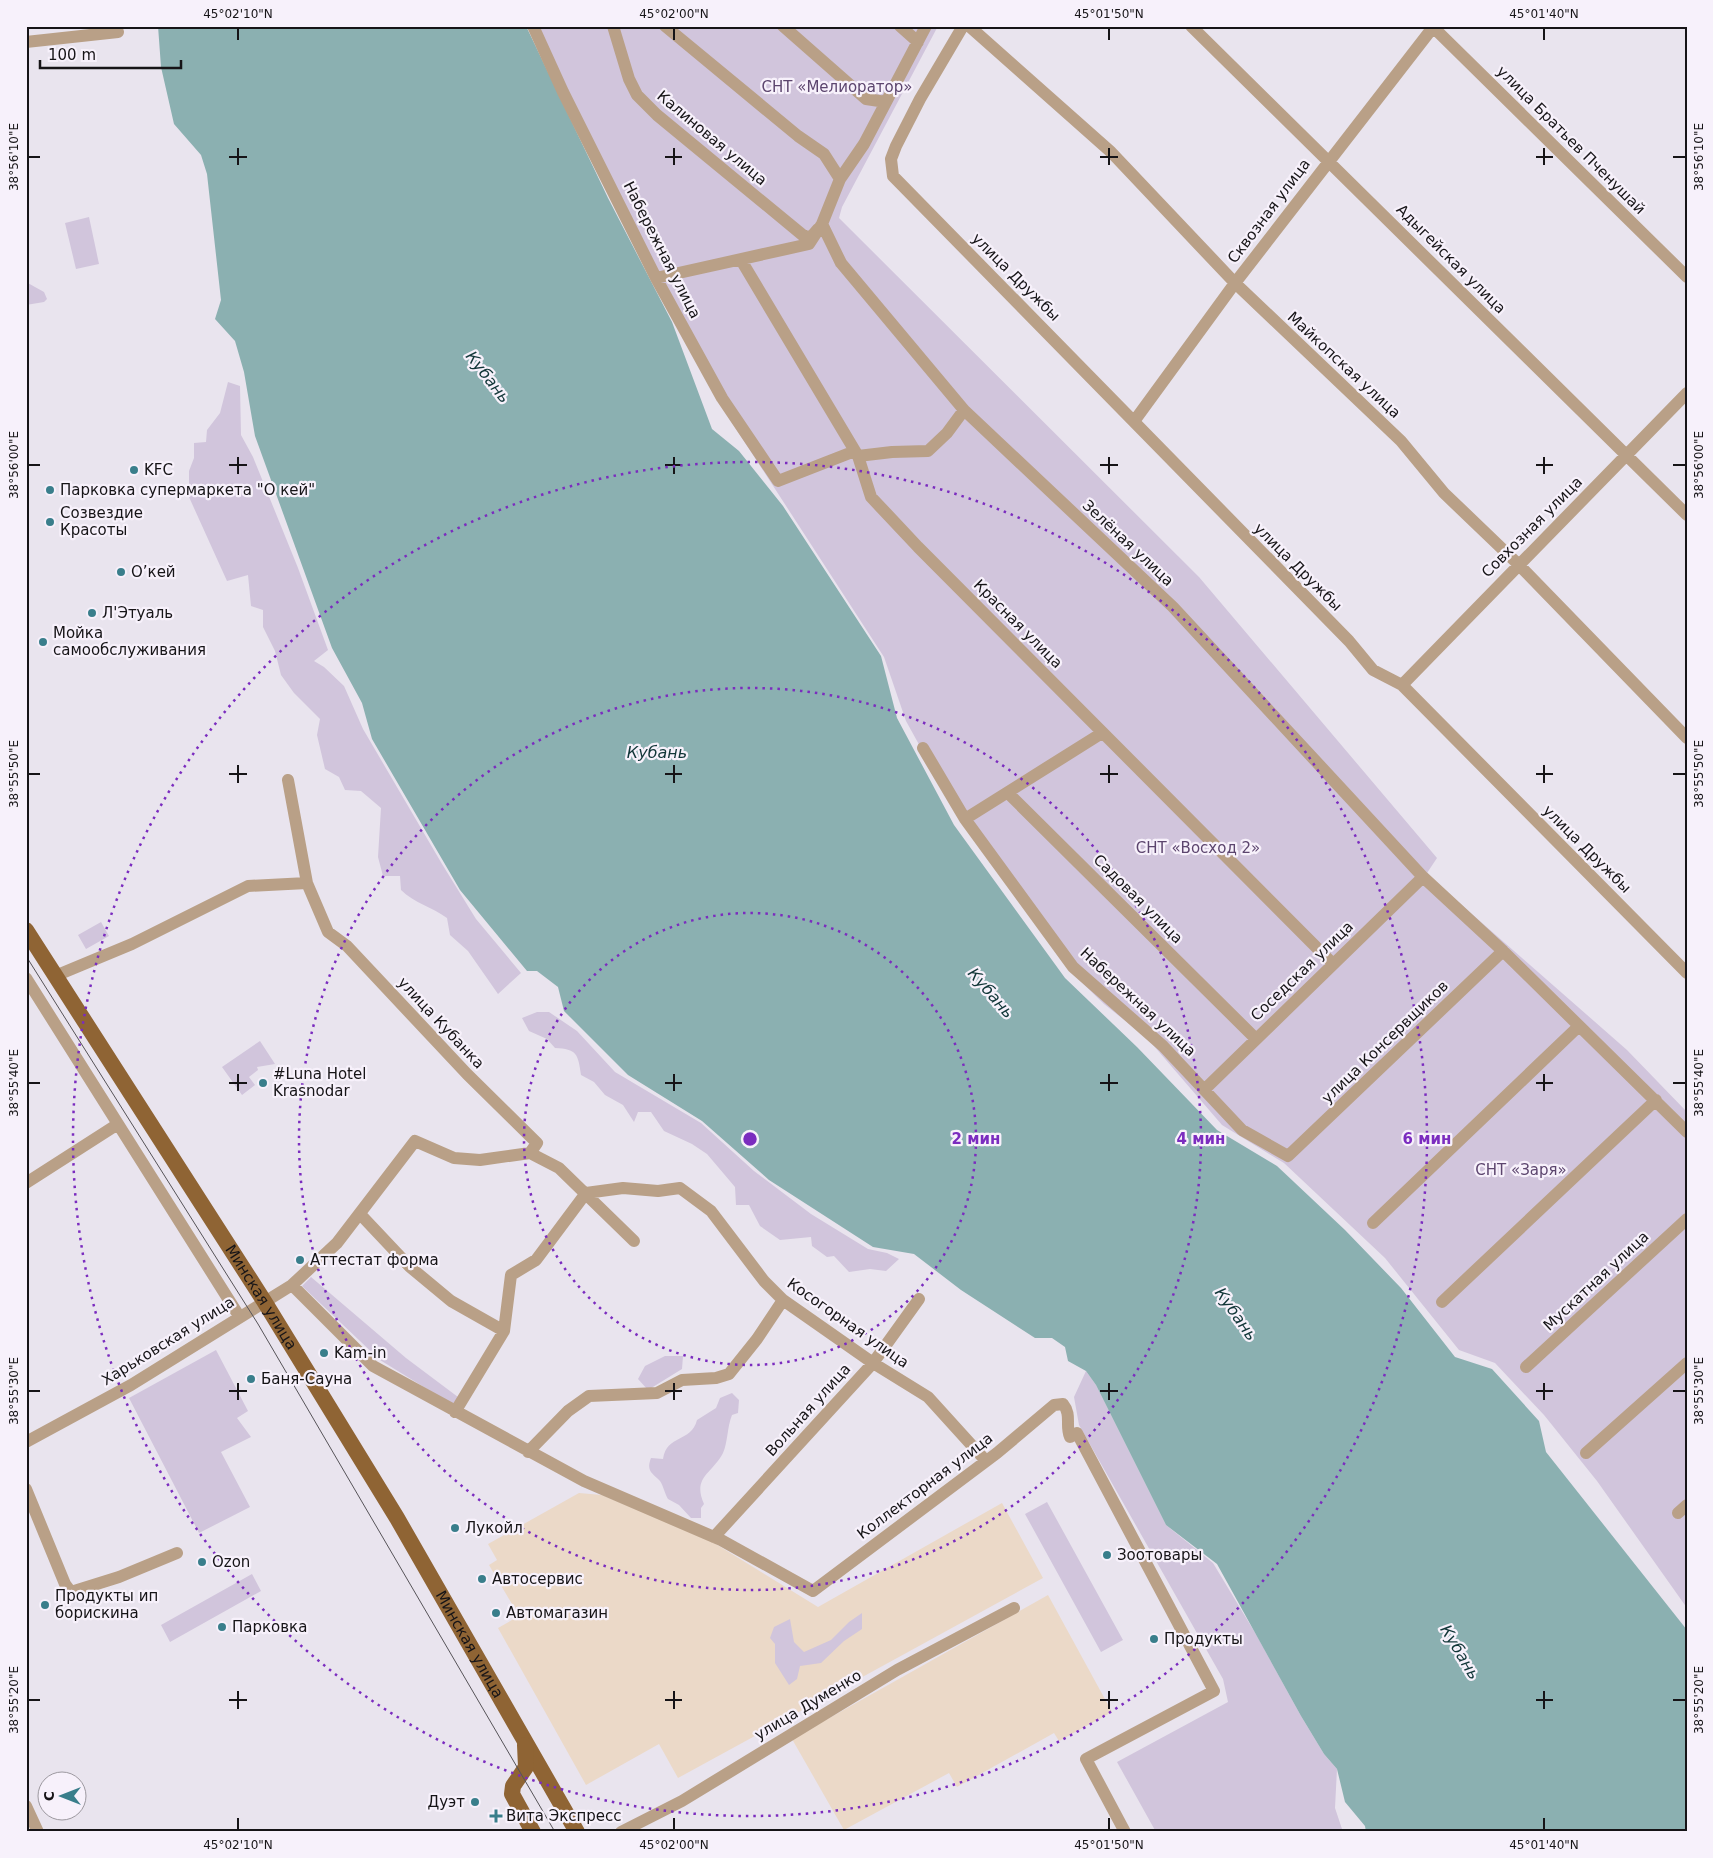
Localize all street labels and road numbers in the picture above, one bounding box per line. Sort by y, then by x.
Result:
street label: улица Братьев Пченушай [1493,62,1649,218]
street label: Калиновая улица [654,87,770,189]
street label: Сквозная улица [1224,155,1314,267]
street label: Набережная улица [620,178,704,322]
street label: Адыгейская улица [1393,201,1509,317]
street label: улица Дружбы [968,229,1064,325]
street label: Майкопская улица [1284,308,1404,422]
street label: Совхозная улица [1478,473,1586,581]
street label: Зелёная улица [1079,496,1177,590]
street label: улица Дружбы [1250,519,1346,615]
street label: Красная улица [970,576,1066,672]
street label: улица Дружбы [1539,801,1635,897]
street label: Садовая улица [1090,851,1186,947]
street label: Соседская улица [1247,917,1357,1025]
street label: Набережная улица [1076,944,1200,1060]
street label: улица Кубанка [394,974,488,1072]
street label: улица Консервщиков [1318,977,1452,1107]
street label: Мускатная улица [1540,1228,1652,1334]
street label: Минская улица [221,1241,301,1353]
street label: Косогорная улица [784,1274,912,1372]
street label: Харьковская улица [98,1293,238,1389]
street label: Вольная улица [762,1360,854,1460]
street label: Коллекторная улица [854,1429,996,1543]
street label: Минская улица [432,1588,507,1701]
street label: улица Думенко [751,1666,865,1744]

